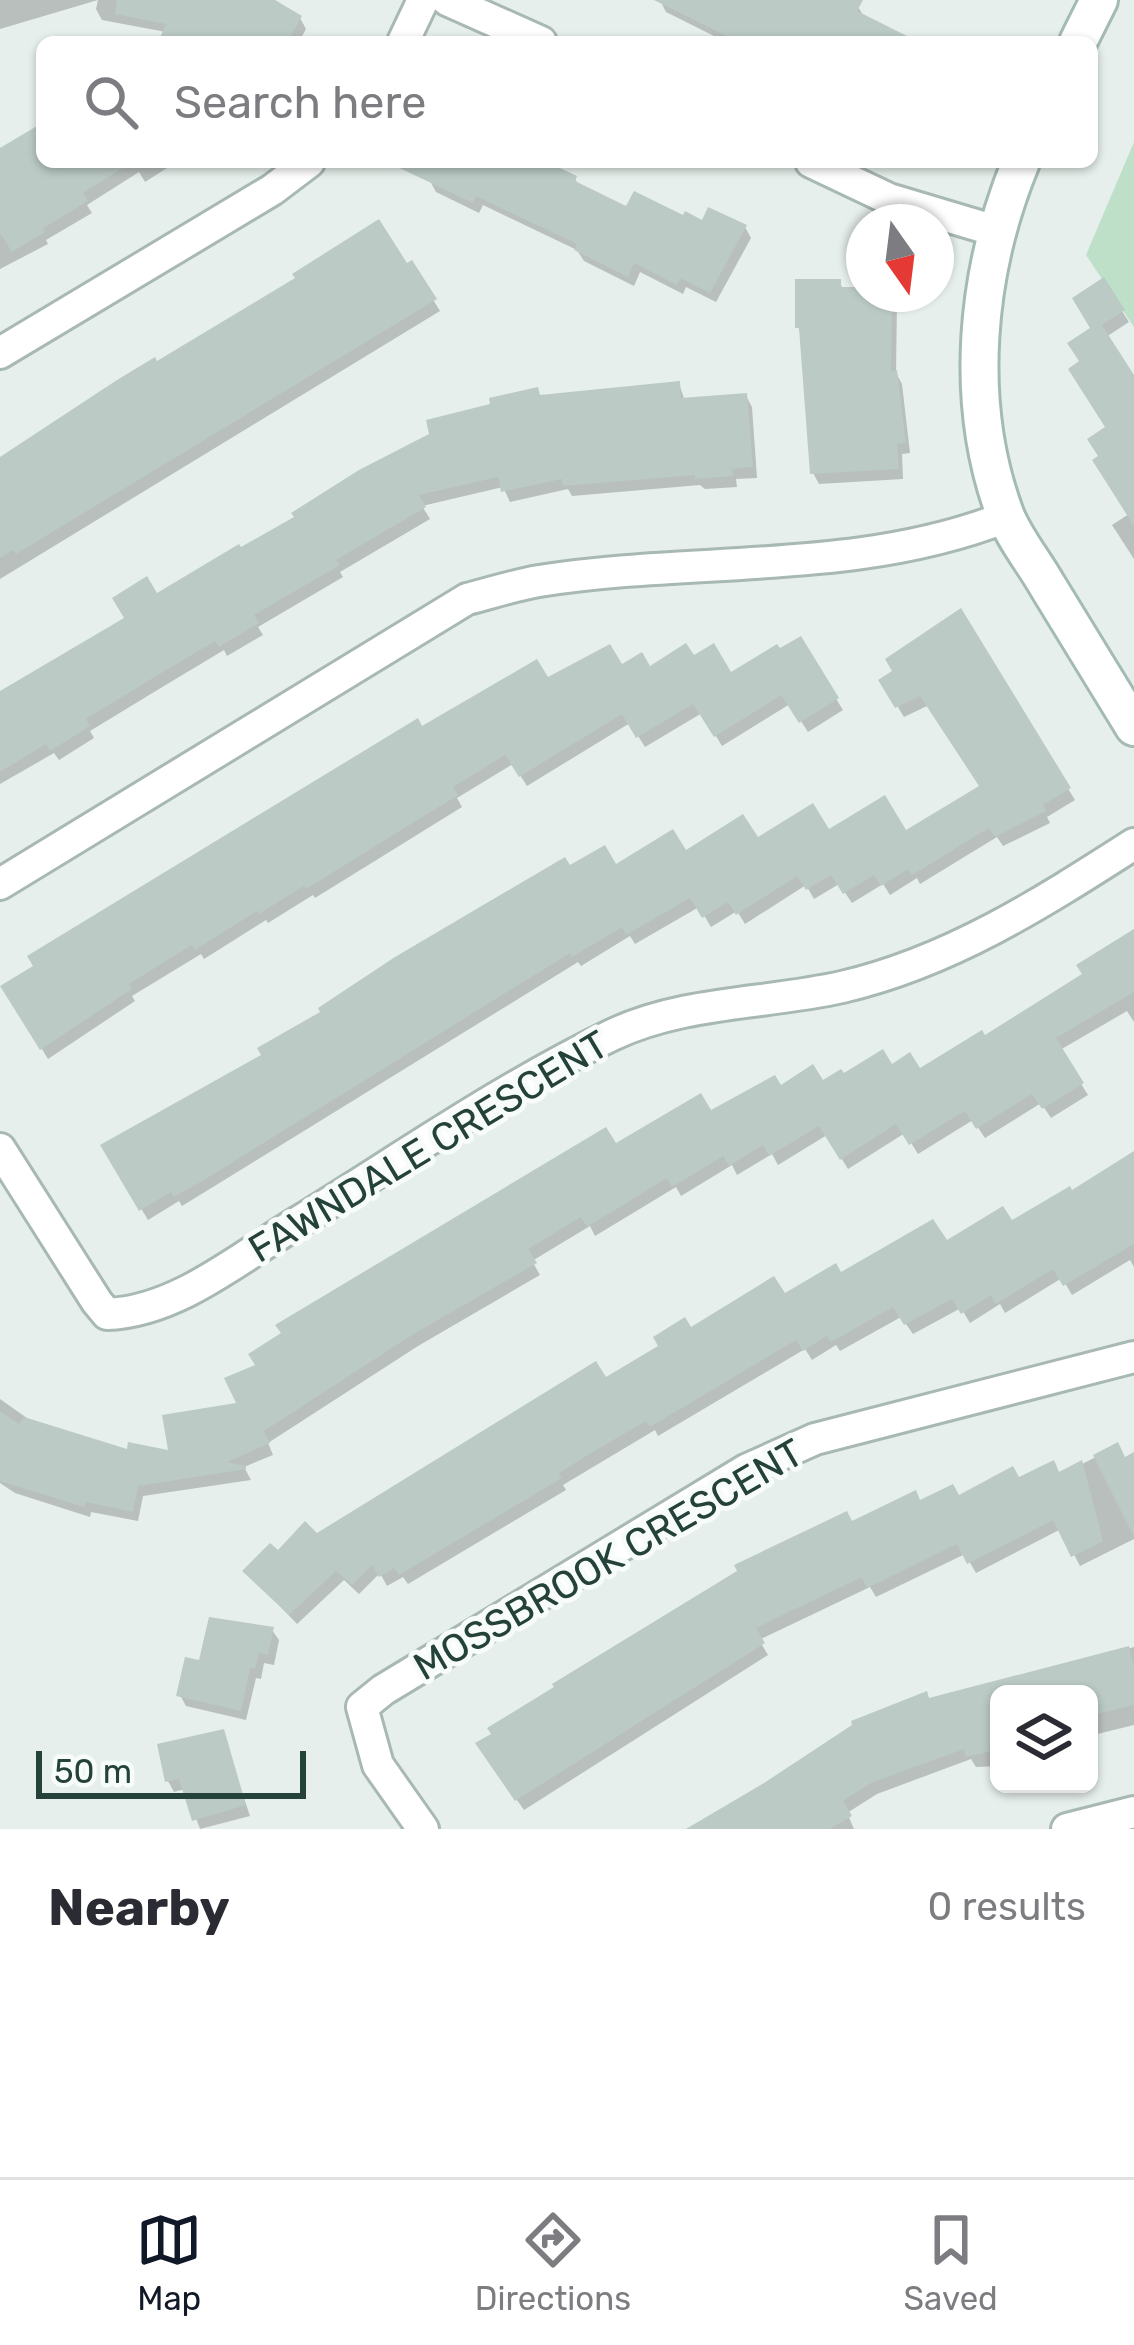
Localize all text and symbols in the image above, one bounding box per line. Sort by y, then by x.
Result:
search box [36,36,1098,168]
icon: search [78,69,144,135]
text: Search here [174,76,426,129]
north arrow [846,204,954,312]
street label: FAWNDALE CRESCENT [241,1021,616,1272]
street label: MOSSBROOK CRESCENT [406,1430,811,1690]
map controls [990,1685,1098,1793]
button: layers [990,1685,1098,1793]
scale bar [36,1745,306,1798]
text: 50 m [54,1752,132,1791]
text: Nearby [48,1877,230,1938]
text: 0 results [927,1884,1086,1930]
tab: Map [136,2207,202,2318]
tab: Directions [475,2207,631,2318]
tab: Saved [904,2207,998,2318]

